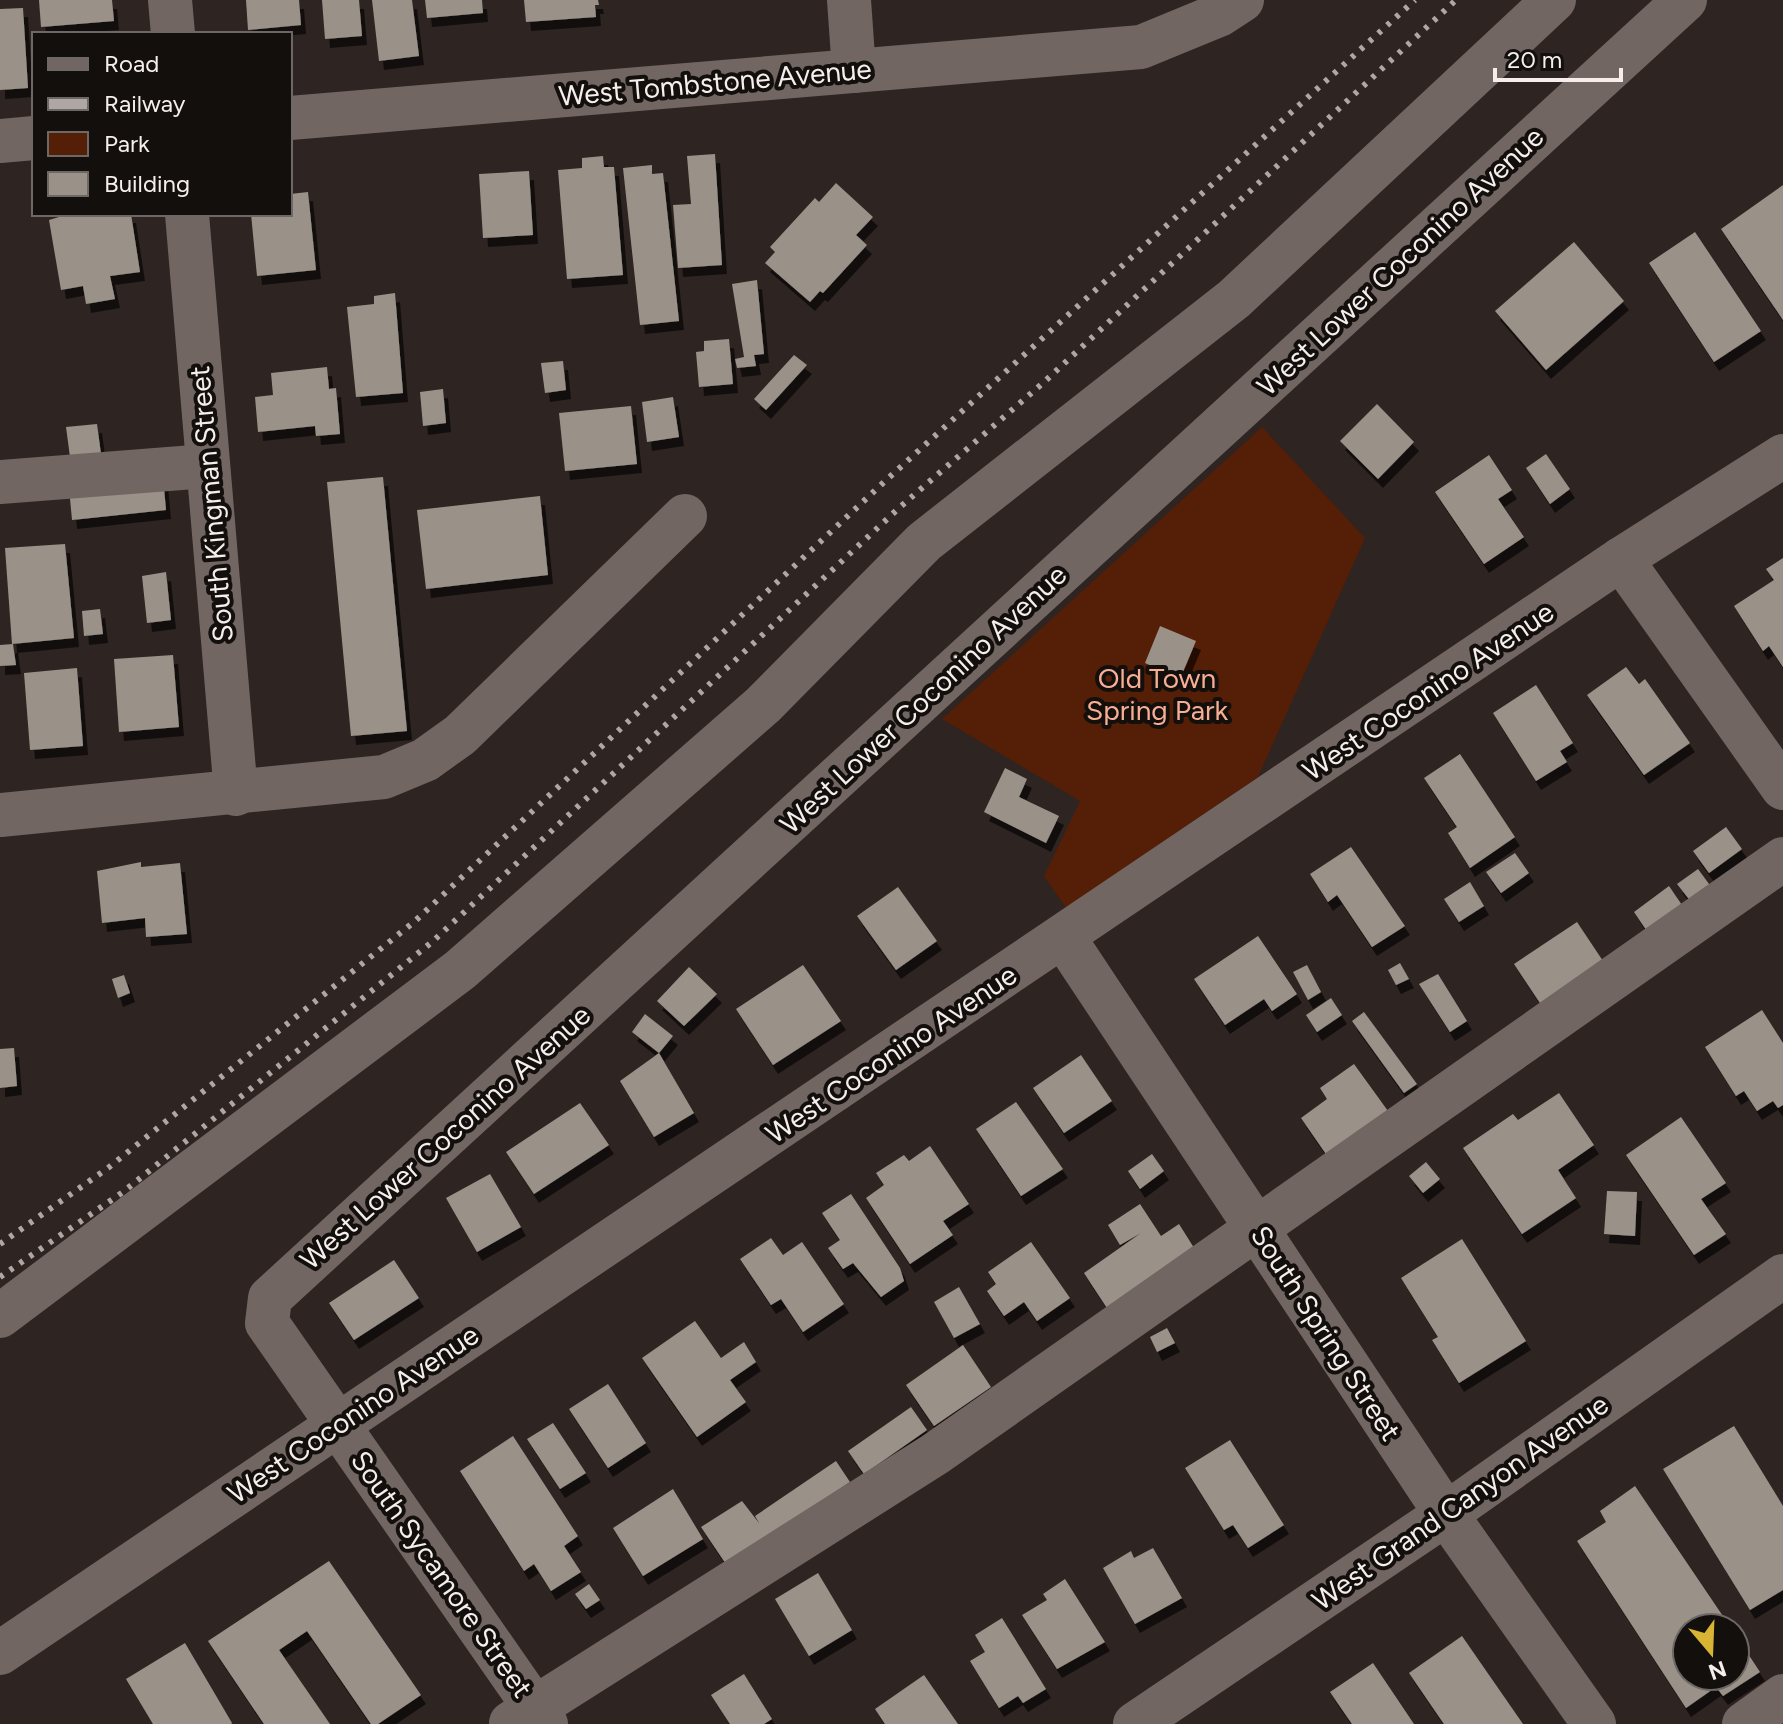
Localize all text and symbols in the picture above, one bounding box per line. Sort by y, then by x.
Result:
legend [32,32,292,216]
scale bar [1495,32,1621,82]
text: 20 m [1507,45,1562,74]
text: Road [104,49,159,78]
street label: West Tombstone Avenue [557,51,873,113]
text: Railway [104,89,186,118]
street label: West Lower Coconino Avenue [1250,119,1550,403]
text: Park [104,129,150,158]
text: Building [104,169,190,198]
street label: South Kingman Street [182,365,240,643]
street label: West Lower Coconino Avenue [773,557,1073,841]
street label: West Coconino Avenue [1296,594,1560,788]
park label: Old Town Spring Park [1086,661,1228,727]
street label: West Coconino Avenue [759,957,1023,1151]
street label: West Lower Coconino Avenue [293,998,597,1276]
street label: South Spring Street [1244,1219,1408,1447]
street label: West Coconino Avenue [221,1317,485,1511]
street label: West Grand Canyon Avenue [1306,1387,1614,1617]
street label: South Sycamore Street [344,1444,540,1704]
north arrow [1671,1612,1751,1692]
text: N [1705,1655,1730,1686]

